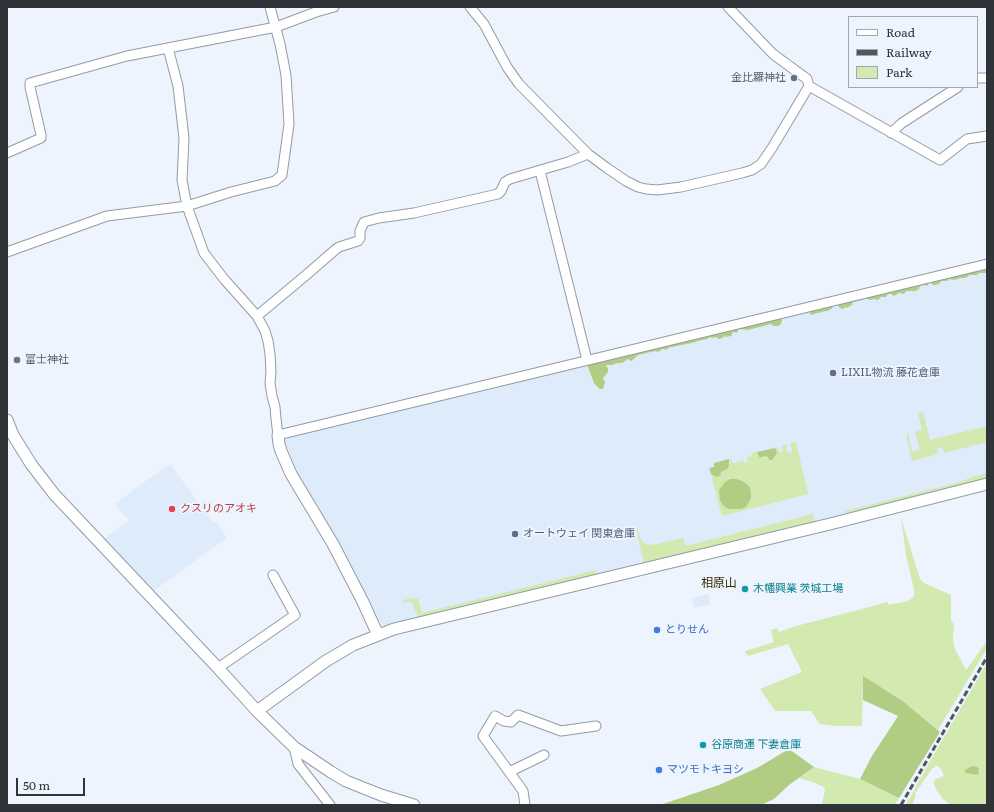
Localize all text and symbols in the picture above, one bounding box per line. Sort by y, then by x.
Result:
legend [848,16,978,88]
text: Road [886,23,915,41]
text: Railway [886,43,932,61]
text: Park [886,63,912,81]
place label: 金比羅神社 [731,71,786,85]
marker: 金比羅神社 [789,73,799,83]
place label: 富士神社 [25,353,69,367]
marker: 富士神社 [12,355,22,365]
place label: LIXIL物流 藤花倉庫 [841,366,940,380]
marker: LIXIL物流 藤花倉庫 [828,368,838,378]
place label: クスリのアオキ [180,502,257,516]
marker: クスリのアオキ [167,504,177,514]
place label: オートウェイ 関東倉庫 [523,527,635,541]
marker: オートウェイ 関東倉庫 [510,529,520,539]
district label: 相原山 [701,576,737,590]
place label: 木幡興業 茨城工場 [753,582,843,596]
marker: 木幡興業 茨城工場 [740,584,750,594]
place label: とりせん [665,623,709,637]
marker: とりせん [652,625,662,635]
place label: 谷原商運 下妻倉庫 [711,738,801,752]
marker: 谷原商運 下妻倉庫 [698,740,708,750]
place label: マツモトキヨシ [667,763,744,777]
marker: マツモトキヨシ [654,765,664,775]
scale bar [18,770,87,796]
text: 50 m [23,776,50,794]

